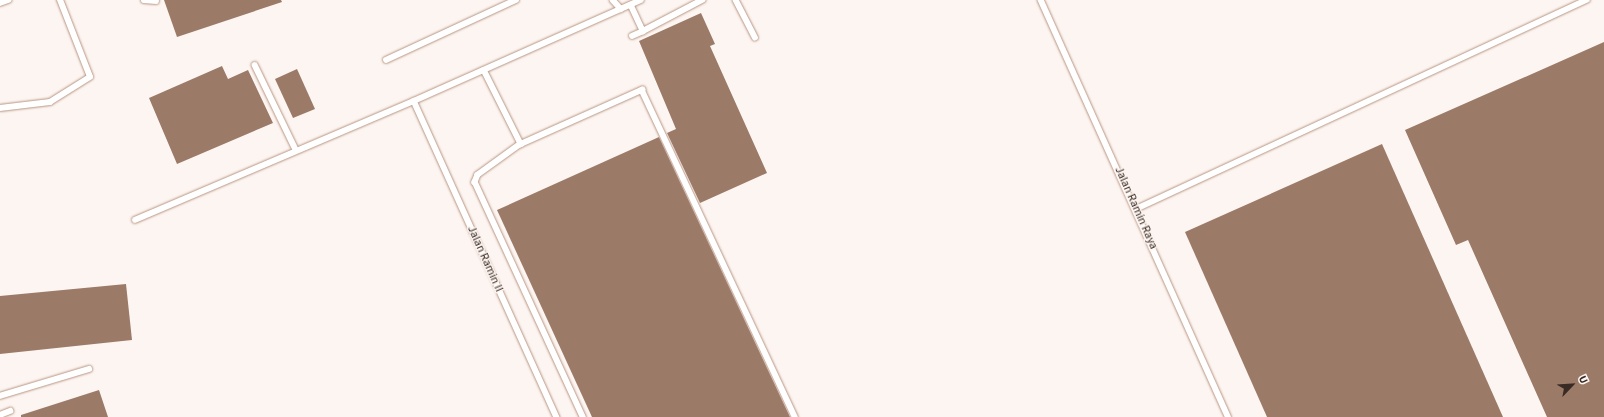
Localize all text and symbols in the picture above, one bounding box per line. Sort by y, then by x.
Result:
street label: Jalan Ramin Raya [1111,165,1161,251]
street label: Jalan Ramin II [464,224,506,294]
north arrow [1552,365,1592,405]
text: U [1575,373,1592,386]

